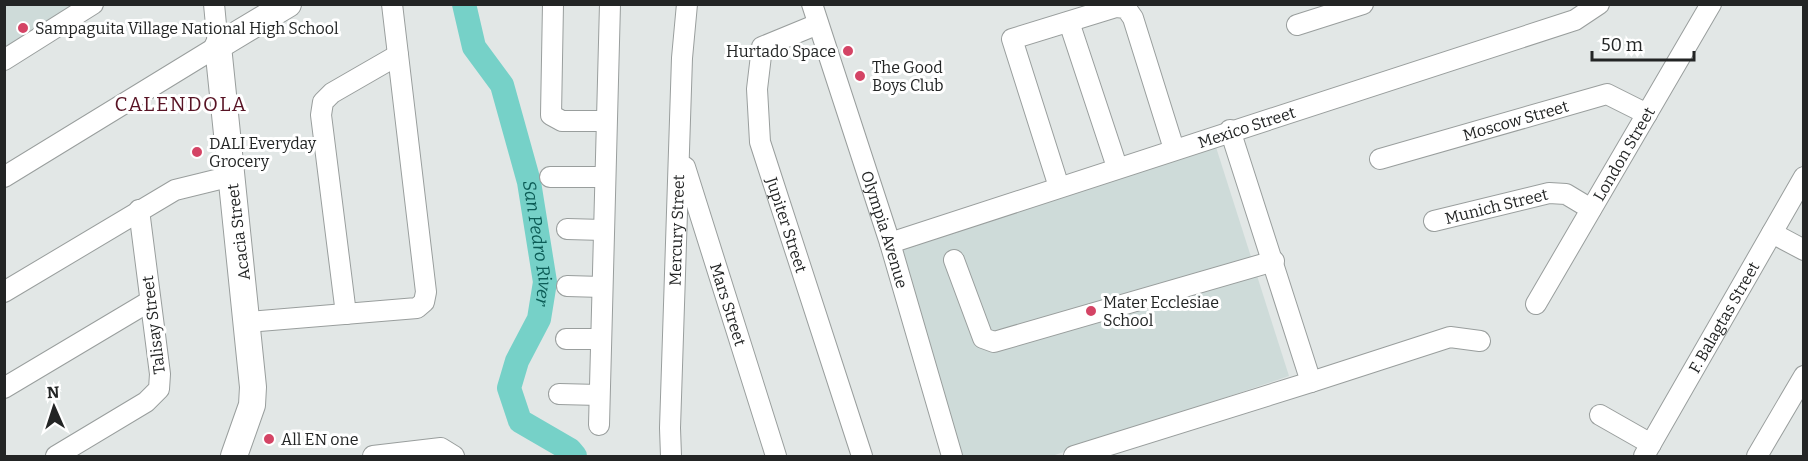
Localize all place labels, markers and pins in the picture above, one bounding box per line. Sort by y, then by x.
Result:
place label: Sampaguita Village National High School [35,19,339,38]
marker: Sampaguita Village National High School [16,21,30,35]
place label: Hurtado Space [726,42,836,61]
marker: Hurtado Space [841,44,855,58]
place label: The Good Boys Club [872,58,944,95]
marker: The Good Boys Club [853,69,867,83]
place label: DALI Everyday Grocery [209,134,317,171]
marker: DALI Everyday Grocery [190,145,204,159]
place label: Mater Ecclesiae School [1103,293,1219,330]
marker: Mater Ecclesiae School [1084,304,1098,318]
place label: All EN one [281,430,358,449]
marker: All EN one [262,432,276,446]

